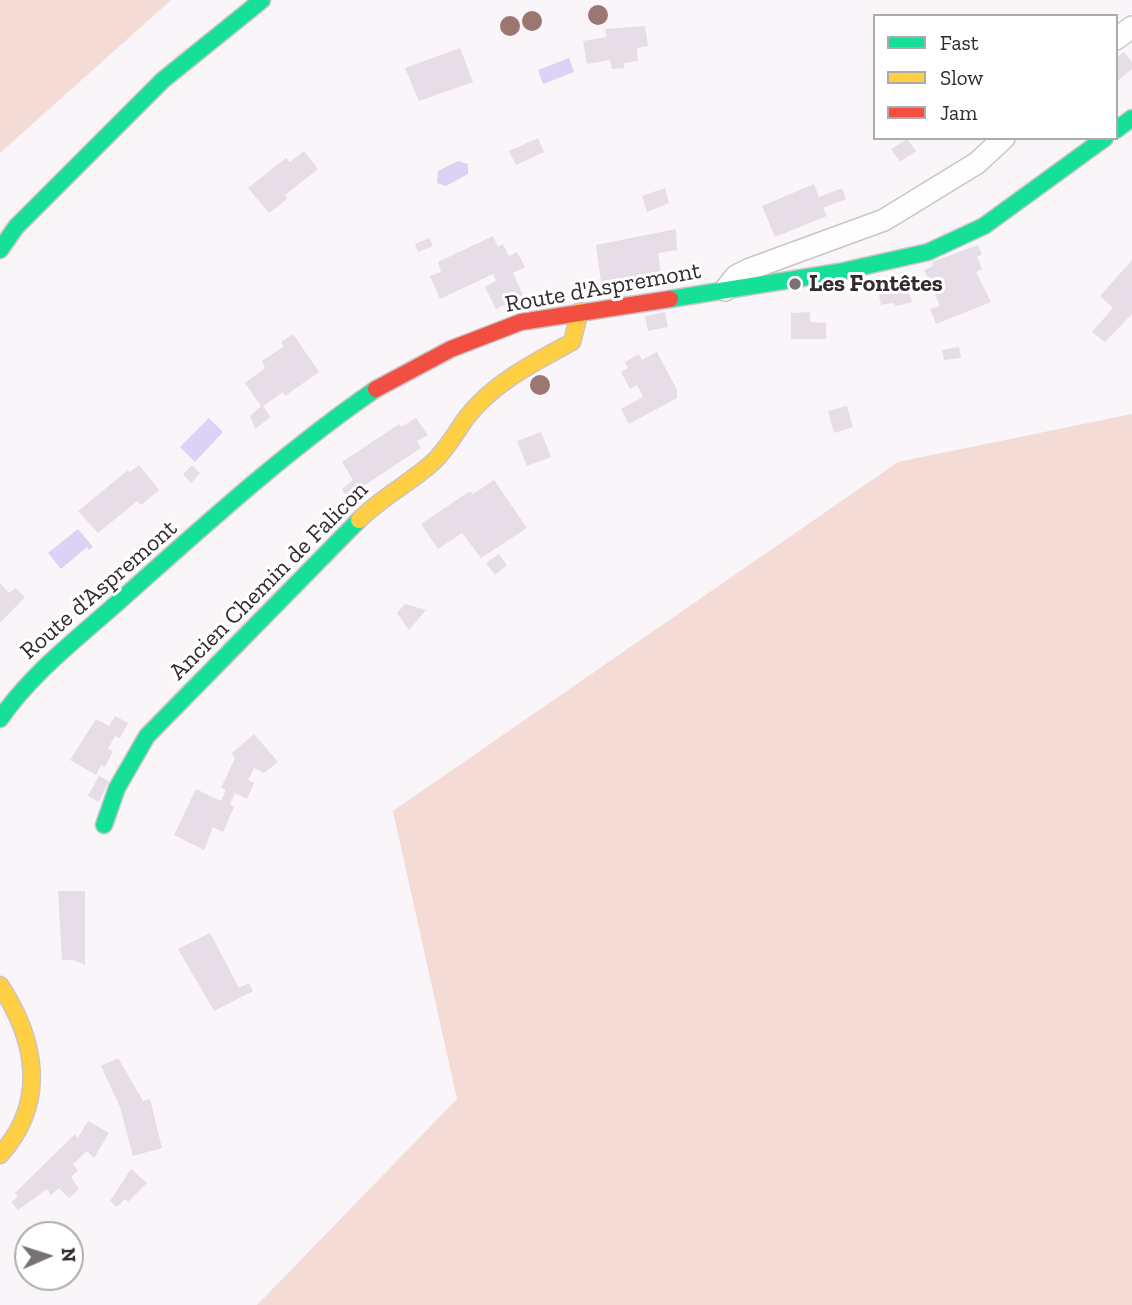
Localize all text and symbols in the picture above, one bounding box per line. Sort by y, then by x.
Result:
legend [873,14,1118,140]
text: Fast [940,30,979,55]
text: Slow [940,65,983,90]
text: Jam [940,100,977,125]
street label: Route d'Aspremont [503,257,703,319]
place label: Les Fontêtes [809,270,943,298]
marker: Les Fontêtes [787,276,803,292]
street label: Ancien Chemin de Falicon [164,476,374,686]
street label: Route d'Aspremont [15,514,183,666]
north arrow [14,1221,84,1291]
text: N [57,1247,80,1263]

